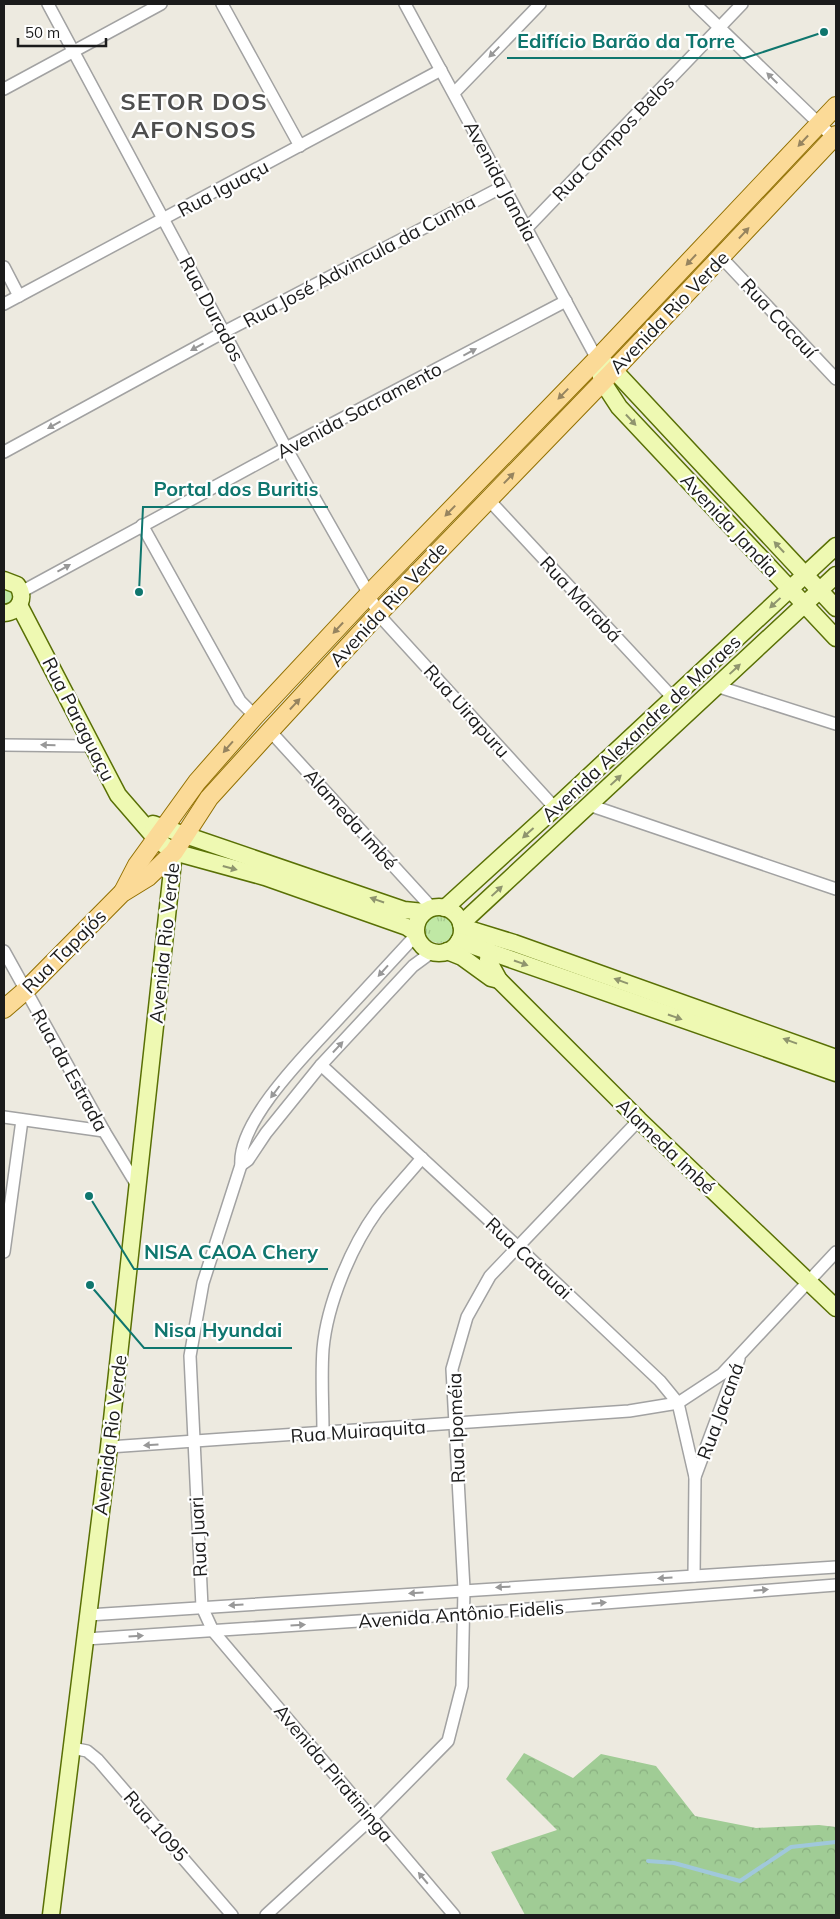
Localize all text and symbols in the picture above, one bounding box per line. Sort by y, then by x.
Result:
scale bar [18,15,105,47]
text: 50 m [25,23,60,42]
callout: Edifício Barão da Torre [507,23,745,58]
text: Edifício Barão da Torre [517,28,735,53]
one-way arrow [488,45,500,57]
street label: Rua Campos Belos [547,70,679,206]
one-way arrow [766,72,778,84]
district label: SETOR DOS AFONSOS [120,86,268,144]
street label: Avenida Jandia [459,117,543,245]
one-way arrow [797,135,809,147]
street label: Rua Iguaçu [173,154,273,222]
street label: Rua José Advincula da Cunha [239,189,479,333]
one-way arrow [738,227,750,239]
street label: Avenida Rio Verde [604,246,734,378]
street label: Rua Durados [174,252,250,366]
one-way arrow [685,253,697,265]
street label: Rua Cacauí [736,273,823,364]
one-way arrow [190,343,204,351]
one-way arrow [462,348,477,356]
street label: Avenida Sacramento [272,356,446,464]
one-way arrow [557,388,569,400]
one-way arrow [625,414,637,426]
one-way arrow [48,420,61,429]
street label: Avenida Jandia [676,468,784,582]
callout: Portal dos Buritis [143,472,328,507]
one-way arrow [503,472,515,484]
text: Portal dos Buritis [153,476,319,501]
one-way arrow [444,504,456,516]
street label: Avenida Rio Verde [324,537,452,671]
one-way arrow [773,541,785,553]
street label: Rua Marabá [535,551,627,647]
one-way arrow [57,564,70,573]
one-way arrow [769,597,781,609]
one-way arrow [332,621,344,633]
street label: Avenida Alexandre de Moraes [536,629,746,827]
street label: Rua Paraguaçu [37,653,121,785]
street label: Rua Uirapuru [419,659,515,763]
one-way arrow [728,663,740,675]
one-way arrow [289,698,301,710]
one-way arrow [40,741,56,749]
one-way arrow [222,741,233,754]
street label: Alameda Imbé [299,763,403,875]
one-way arrow [609,774,621,786]
one-way arrow [522,827,534,839]
street label: Avenida Rio Verde [144,861,184,1025]
one-way arrow [223,864,238,872]
one-way arrow [490,885,502,897]
one-way arrow [370,896,385,904]
street label: Rua Tapajós [17,904,111,998]
one-way arrow [514,960,529,967]
one-way arrow [377,964,389,976]
one-way arrow [613,977,628,985]
street label: Rua da Estrada [26,1005,114,1135]
one-way arrow [667,1013,682,1021]
one-way arrow [783,1037,798,1044]
one-way arrow [332,1041,344,1053]
one-way arrow [269,1085,280,1098]
street label: Alameda Imbé [612,1093,720,1199]
street label: Rua Catauai [481,1212,577,1304]
callout: NISA CAOA Chery [134,1234,328,1269]
text: NISA CAOA Chery [144,1239,318,1264]
callout: Nisa Hyundai [144,1313,292,1348]
text: Nisa Hyundai [154,1317,282,1342]
street label: Avenida Rio Verde [88,1353,132,1517]
street label: Rua Jacaná [691,1359,749,1463]
street label: Rua Ipoméia [442,1372,470,1484]
street label: Rua Muiraquita [290,1414,426,1448]
one-way arrow [143,1441,159,1449]
street label: Rua Juari [184,1496,212,1578]
one-way arrow [657,1574,673,1582]
one-way arrow [495,1584,511,1592]
one-way arrow [754,1586,770,1594]
one-way arrow [407,1589,423,1597]
street label: Avenida Antônio Fidelis [357,1595,565,1633]
one-way arrow [592,1599,608,1607]
one-way arrow [228,1601,244,1609]
one-way arrow [290,1621,306,1629]
one-way arrow [128,1631,144,1639]
street label: Avenida Piratininga [269,1699,399,1847]
street label: Rua 1095 [119,1786,193,1866]
one-way arrow [418,1872,429,1884]

